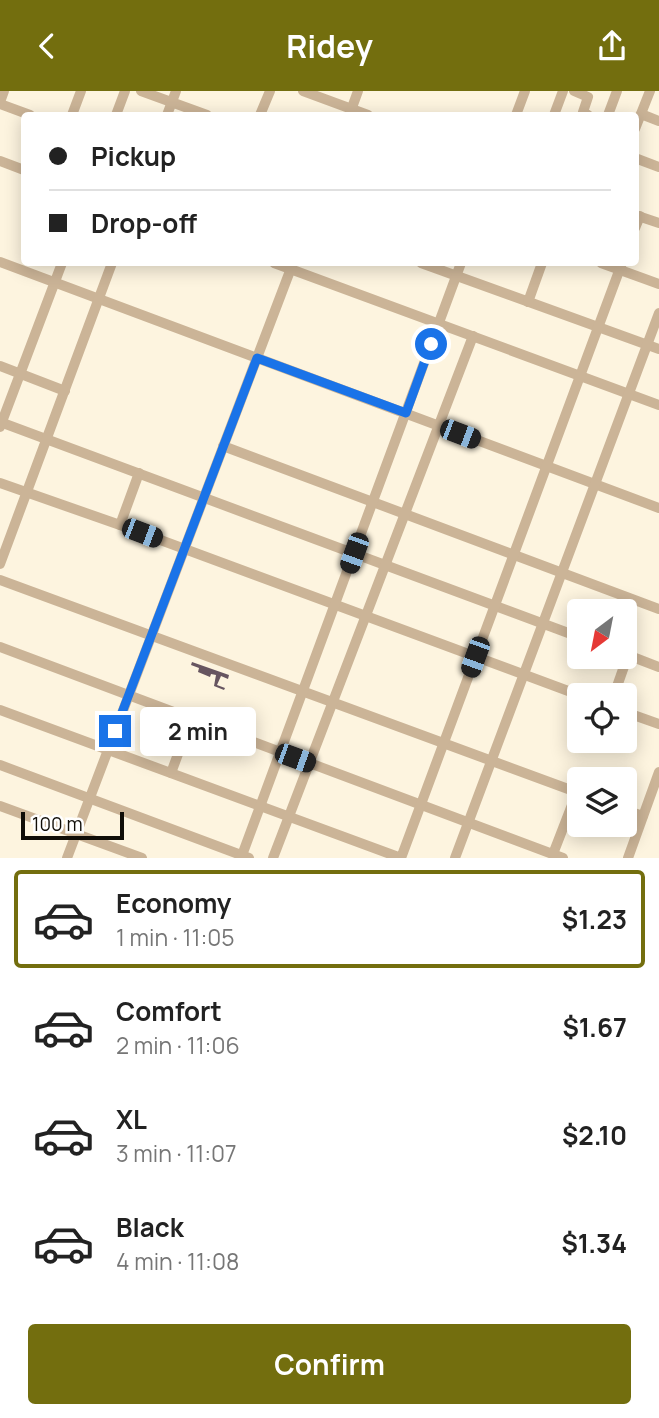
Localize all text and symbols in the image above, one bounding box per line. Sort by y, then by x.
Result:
text: Ridey [286,24,373,68]
icon: back [28,27,66,65]
icon: share [593,27,631,65]
text: Pickup [91,138,176,174]
text: Drop-off [91,205,197,241]
route start [415,328,447,360]
car [437,417,484,451]
car [119,516,166,550]
car [337,530,372,576]
north arrow [567,599,637,669]
map controls [567,599,637,837]
car [458,634,493,680]
button: locate [567,683,637,753]
callout: 2 min [140,707,255,755]
route end [99,715,131,747]
text: 2 min [168,715,228,747]
car [272,741,319,775]
button: layers [567,767,637,837]
scale bar [21,809,124,841]
text: 100 m [32,811,83,837]
text: Economy [116,885,231,921]
icon: car [32,888,95,951]
text: $1.23 [562,901,627,937]
text: 1 min · 11:05 [116,921,235,953]
text: Comfort [116,993,222,1029]
icon: car [32,996,95,1059]
text: $1.67 [562,1009,627,1045]
text: 2 min · 11:06 [116,1029,240,1061]
text: XL [116,1101,147,1137]
icon: car [32,1104,95,1167]
text: $2.10 [562,1117,627,1153]
text: 3 min · 11:07 [116,1137,237,1169]
text: Black [116,1209,184,1245]
icon: car [32,1212,95,1275]
text: $1.34 [561,1225,627,1261]
text: 4 min · 11:08 [116,1245,239,1277]
button: Confirm [28,1324,631,1404]

